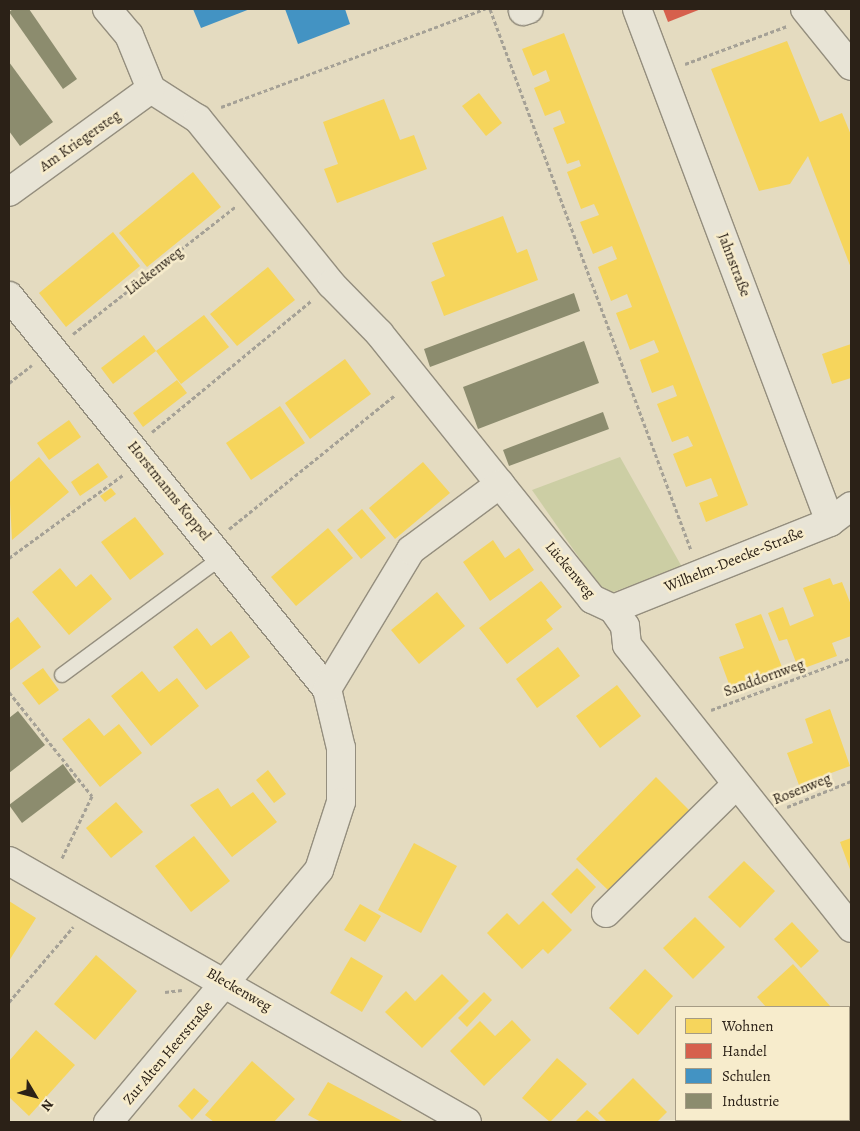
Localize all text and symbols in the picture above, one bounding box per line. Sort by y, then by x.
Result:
street label: Am Kriegersteg [36,106,124,176]
street label: Jahnstraße [714,231,754,299]
street label: Lückenweg [122,243,186,299]
street label: Horstmanns Koppel [123,438,215,544]
street label: Wilhelm-Deecke-Straße [662,524,806,596]
street label: Lückenweg [541,538,599,602]
street label: Sanddornweg [721,655,807,701]
street label: Rosenweg [770,769,834,809]
street label: Bleckenweg [203,964,275,1016]
street label: Zur Alten Heerstraße [119,998,217,1108]
legend [675,1006,850,1121]
text: Wohnen [722,1016,774,1036]
text: Handel [722,1041,767,1061]
text: Schulen [722,1066,771,1086]
north arrow [10,1071,60,1121]
text: Industrie [722,1091,779,1111]
text: N [37,1096,58,1115]

